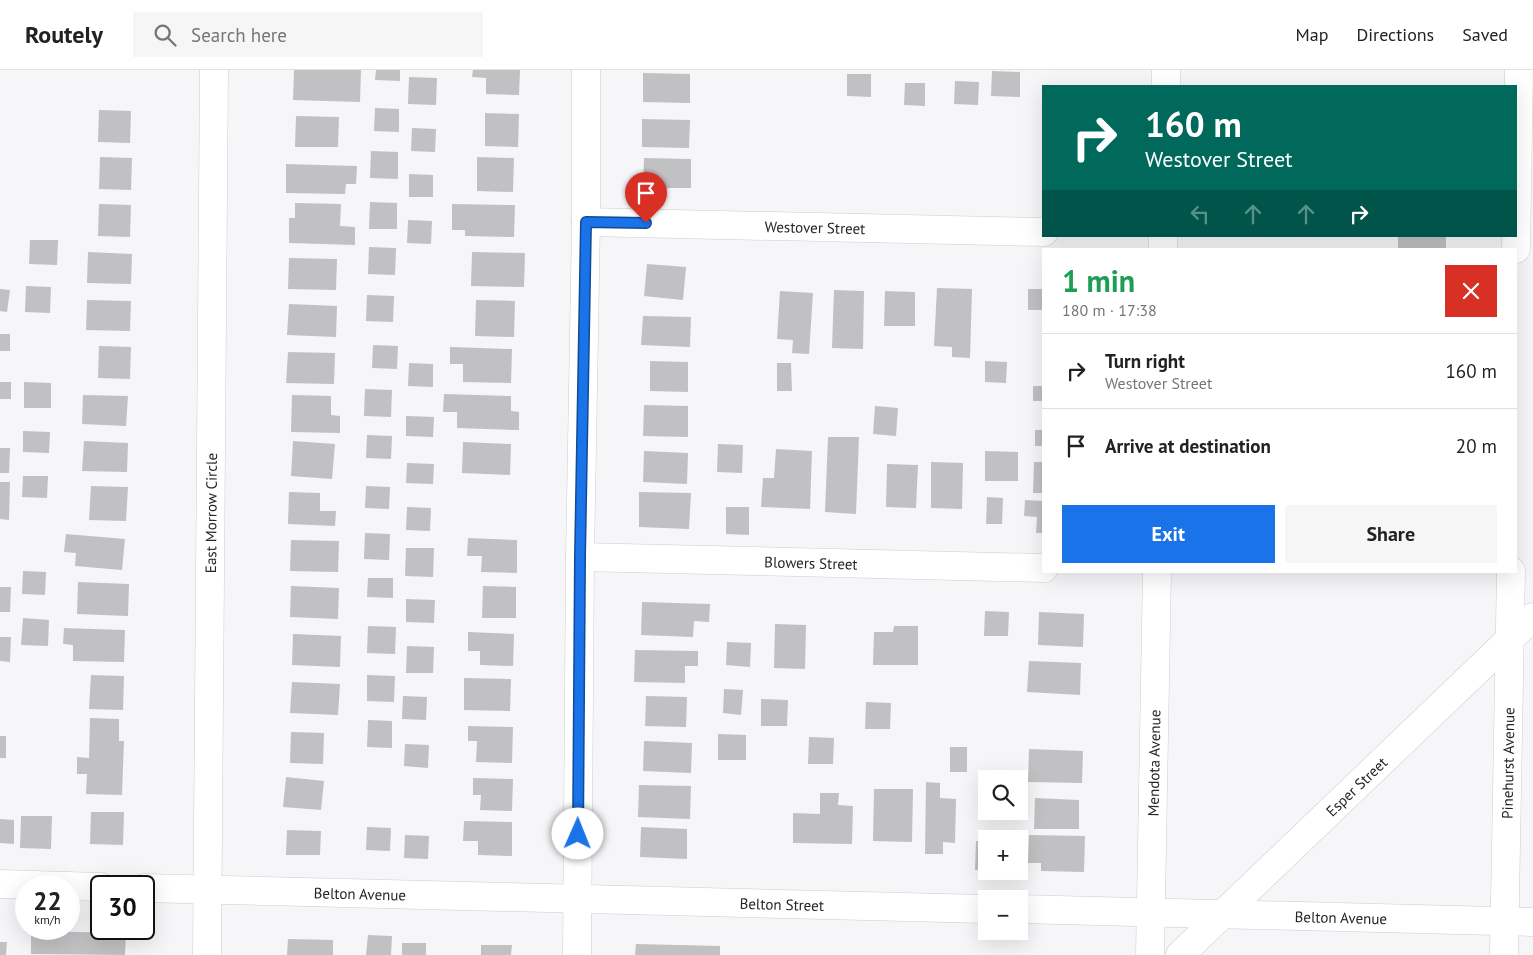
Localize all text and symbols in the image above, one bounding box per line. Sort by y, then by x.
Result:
search box [133,12,483,57]
text: Routely [25,19,103,50]
icon: search [151,21,179,49]
text: Search here [191,23,287,47]
text: Map [1296,23,1328,46]
text: Directions [1356,23,1434,46]
text: Saved [1462,23,1508,46]
text: 160 m [1145,101,1242,147]
icon: right [1062,105,1127,170]
text: Westover Street [1145,145,1293,173]
pin [625,172,667,223]
icon: arrive [632,179,660,207]
icon: left [1186,200,1214,228]
icon: ahead [1239,200,1267,228]
icon: ahead [1292,200,1320,228]
icon: right [1345,200,1373,228]
street label: Westover Street [764,216,866,238]
text: 1 min [1062,261,1135,300]
button: close [1445,265,1497,317]
text: 180 m · 17:38 [1062,300,1157,320]
text: Turn right [1105,349,1185,373]
icon: right [1062,357,1090,385]
text: 160 m [1445,359,1497,383]
text: Westover Street [1105,373,1212,393]
icon: arrive [1062,432,1090,460]
text: Arrive at destination [1105,434,1271,458]
text: 20 m [1456,434,1497,458]
street label: East Morrow Circle [201,453,220,573]
button: Exit [1062,505,1275,563]
button: Share [1285,505,1497,563]
street label: Blowers Street [764,552,858,573]
street label: Pinehurst Avenue [1497,707,1518,819]
street label: Mendota Avenue [1143,709,1164,817]
street label: Esper Street [1322,753,1391,820]
map controls [978,770,1028,940]
button: search [978,770,1028,820]
position arrow [551,807,603,859]
button: + [978,830,1028,880]
speed limit sign: 30 [90,875,155,940]
street label: Belton Avenue [314,883,406,904]
text: 22 [33,885,62,917]
button: − [978,890,1028,940]
street label: Belton Street [739,893,824,914]
street label: Belton Avenue [1294,906,1387,928]
text: km/h [34,912,61,927]

